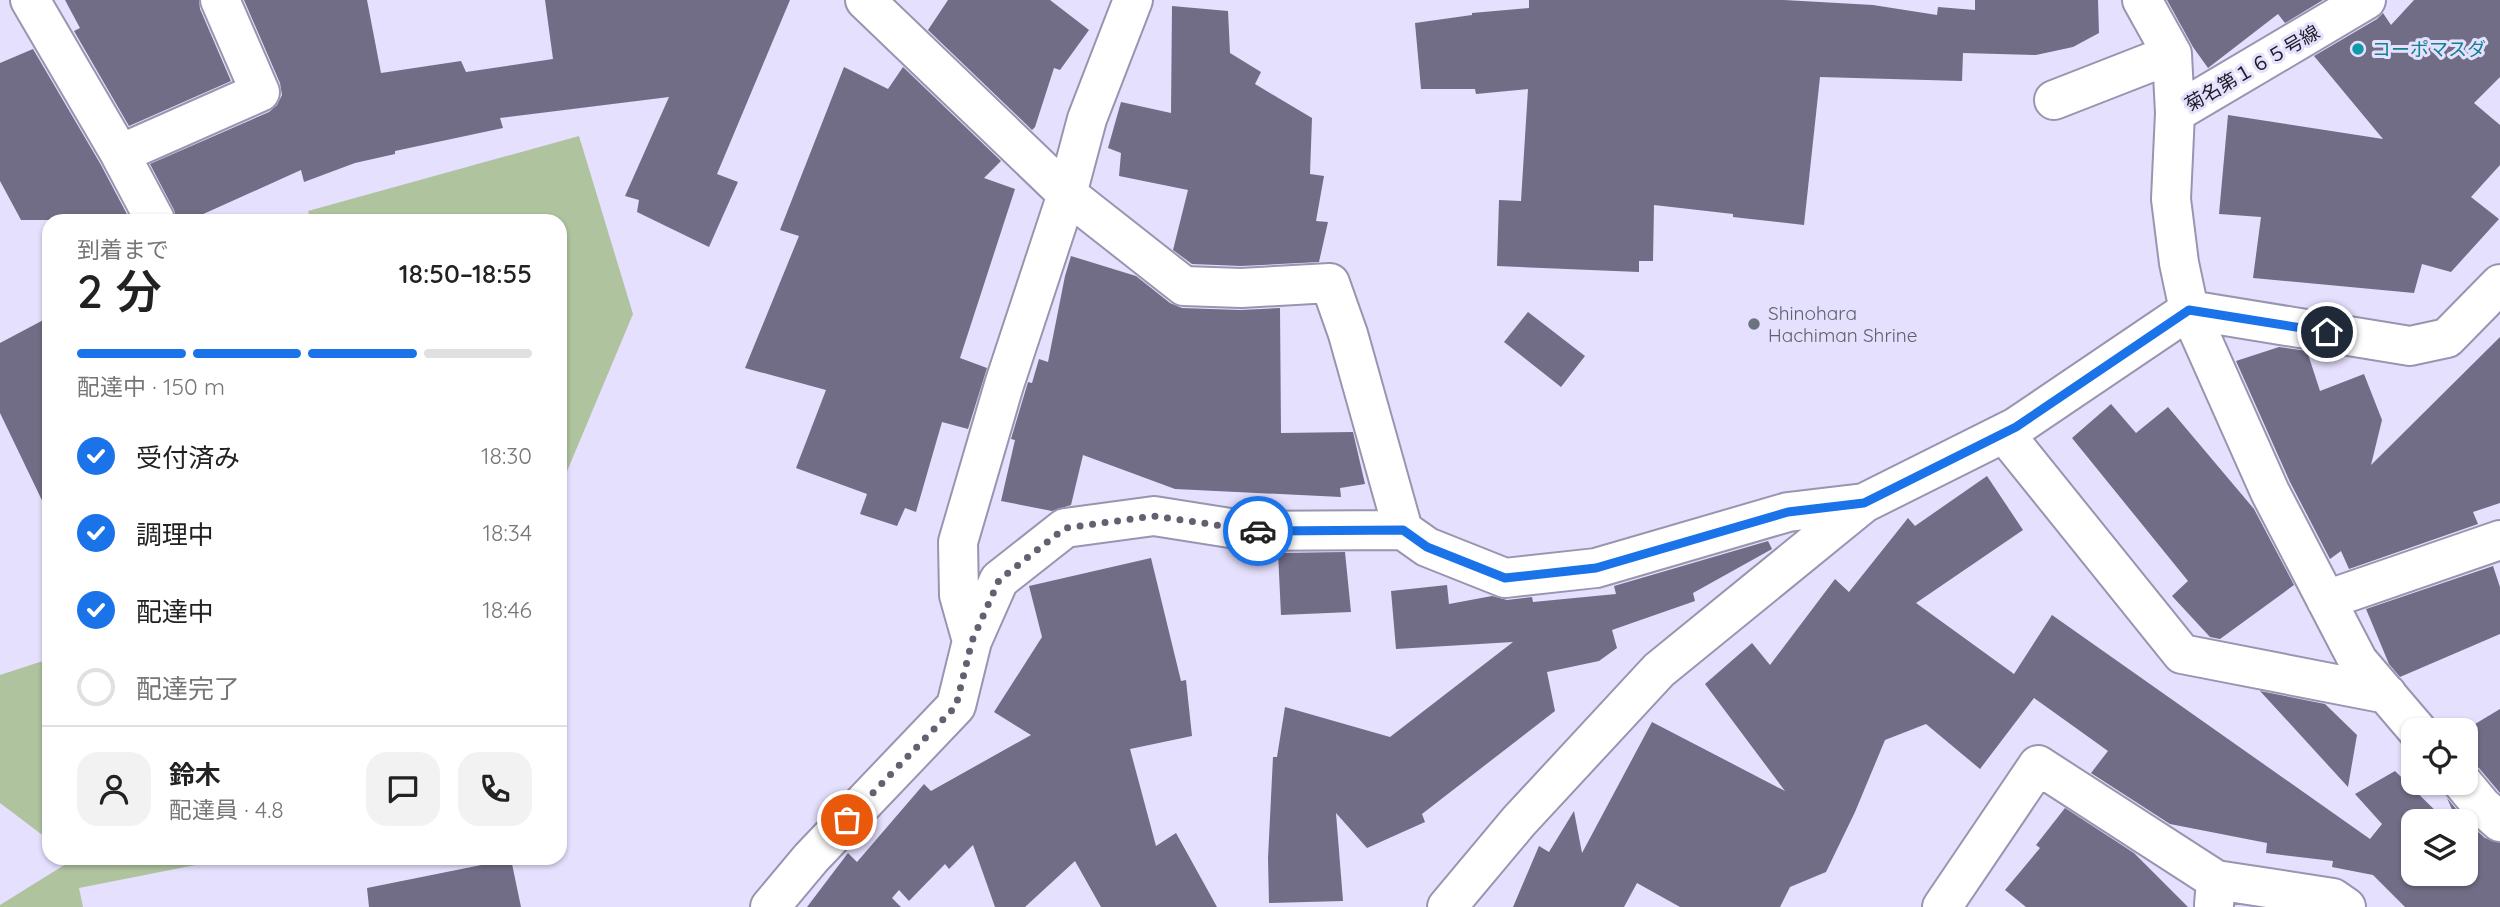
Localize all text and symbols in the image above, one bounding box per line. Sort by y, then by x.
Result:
street label: 菊名第１６５号線 [2180,20,2324,116]
place label: コーポマスダ [2372,37,2486,61]
marker: コーポマスダ [2350,41,2366,57]
text: 到着まで [77,235,169,264]
text: 18:50–18:55 [399,257,532,290]
text: 2 分 [77,262,162,320]
place label: Shinohara Hachiman Shrine [1768,301,1917,347]
pin [2297,302,2357,362]
icon: home [2308,313,2346,351]
marker: Shinohara Hachiman Shrine [1746,316,1762,332]
text: 配達中 · 150 m [77,372,225,401]
icon: check [77,437,115,475]
text: 受付済み [136,441,240,474]
text: 18:30 [481,441,532,470]
courier [1223,496,1293,566]
icon: car [1239,512,1277,550]
icon: check [77,514,115,552]
text: 調理中 [136,518,214,551]
text: 18:34 [483,518,532,547]
icon: check [77,591,115,629]
text: 配達中 [136,595,214,628]
text: 18:46 [482,595,532,624]
text: 配達完了 [136,672,240,705]
map controls [2401,718,2478,886]
button: locate [2401,718,2478,795]
button: person [77,752,151,826]
button: chat [366,752,440,826]
button: phone [458,752,532,826]
text: 鈴木 [169,758,221,791]
pin [817,790,877,850]
text: 配達員 · 4.8 [169,795,284,824]
icon: bag [828,801,866,839]
button: layers [2401,809,2478,886]

